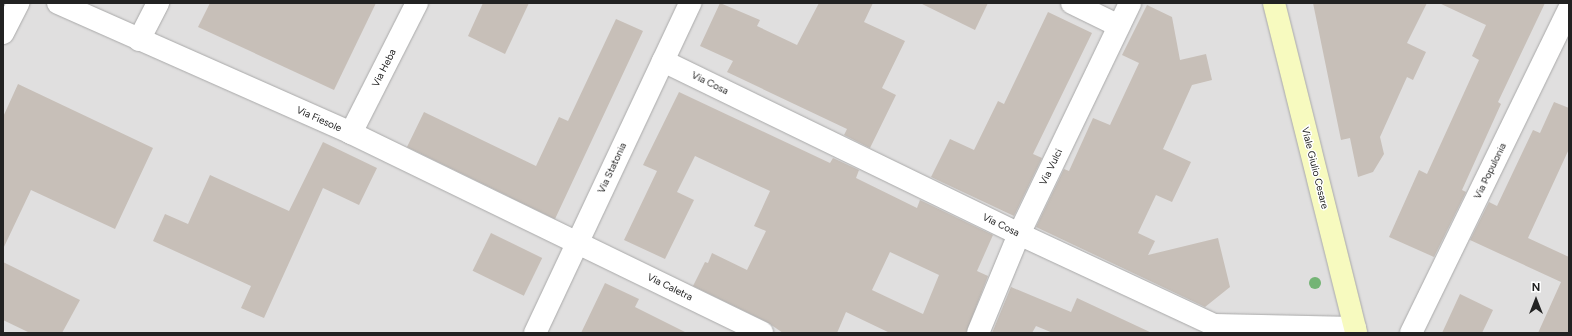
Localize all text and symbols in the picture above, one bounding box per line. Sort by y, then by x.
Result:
street label: Via Heba [369,47,399,89]
street label: Via Cosa [690,69,730,97]
street label: Via Fiesole [295,104,343,134]
street label: Viale Giulio Cesare [1299,126,1331,210]
street label: Via Statonia [595,141,629,195]
street label: Via Populonia [1471,141,1509,201]
street label: Via Vulci [1037,147,1065,187]
street label: Via Cosa [981,211,1021,239]
street label: Via Caletra [645,271,695,303]
north arrow [1516,280,1556,320]
text: N [1532,281,1540,294]

